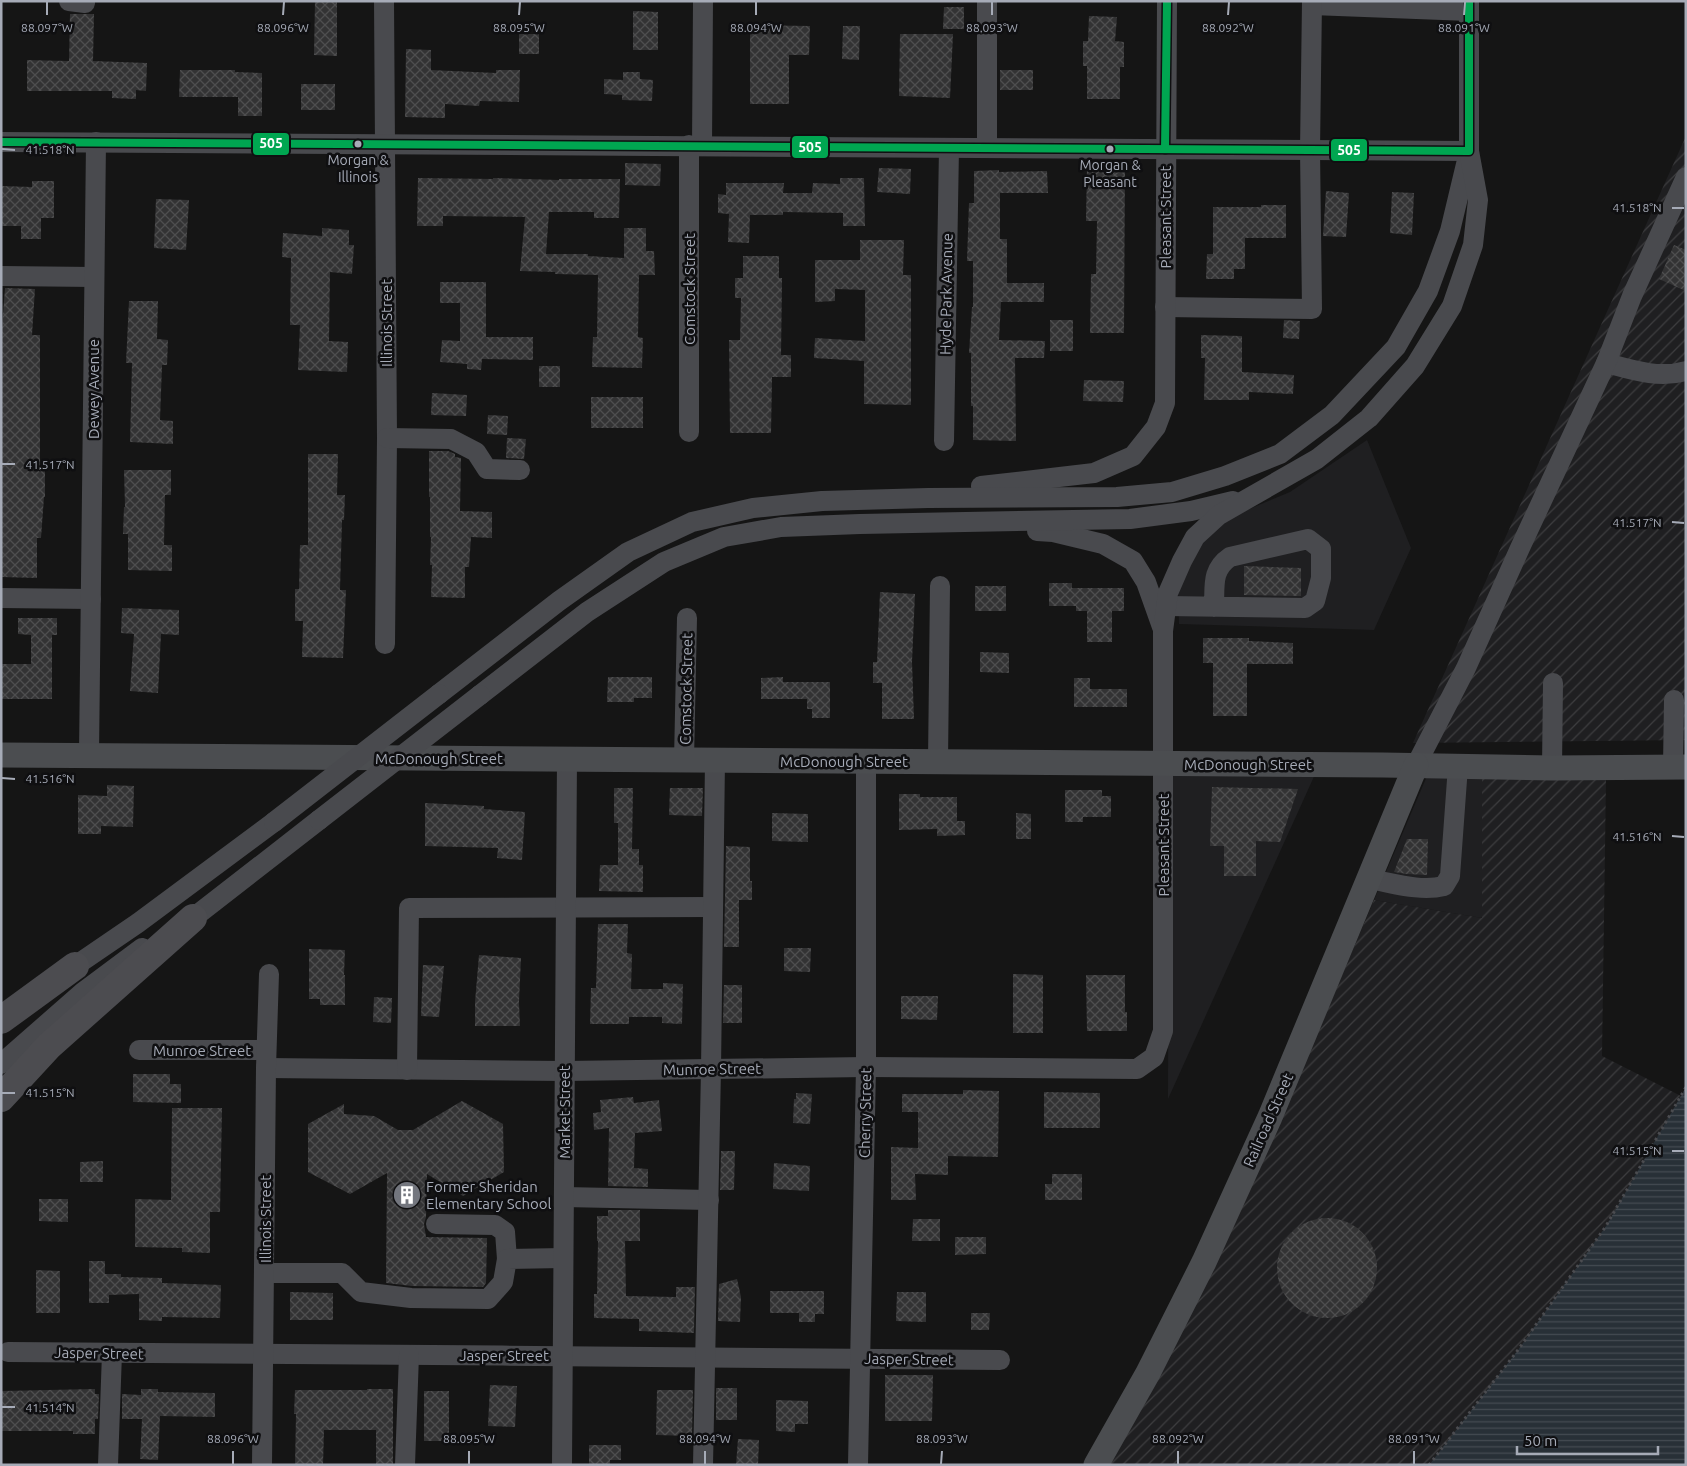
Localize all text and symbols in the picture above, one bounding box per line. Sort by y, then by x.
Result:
text: 88.097°W [21,21,73,34]
text: 88.096°W [257,21,309,34]
text: 88.095°W [493,21,545,34]
text: 88.094°W [730,21,782,34]
text: 88.093°W [966,21,1018,34]
text: 88.092°W [1202,21,1254,34]
text: 88.091°W [1438,21,1490,34]
line badge: 505 [252,132,290,156]
text: 505 [259,135,283,151]
line badge: 505 [791,135,829,159]
line badge: 505 [1330,138,1368,162]
marker: Morgan & Illinois [353,139,363,149]
text: 505 [798,139,822,155]
text: 505 [1337,142,1361,158]
text: 41.518°N [25,143,75,156]
marker: Morgan & Pleasant [1105,144,1115,154]
place label: Morgan & Illinois [327,152,389,185]
place label: Morgan & Pleasant [1079,157,1141,190]
street label: Pleasant Street [1157,165,1174,268]
text: 41.518°N [1612,201,1662,214]
street label: Comstock Street [681,233,698,345]
street label: Hyde Park Avenue [936,233,956,355]
street label: Illinois Street [378,279,395,367]
street label: Dewey Avenue [85,339,102,439]
text: 41.517°N [25,458,75,471]
text: 41.517°N [1612,516,1662,529]
street label: Comstock Street [677,633,695,745]
street label: McDonough Street [375,750,503,767]
street label: McDonough Street [780,753,908,770]
street label: McDonough Street [1184,756,1312,773]
text: 41.516°N [25,772,75,785]
street label: Pleasant Street [1155,793,1172,896]
text: 41.516°N [1612,830,1662,843]
street label: Munroe Street [153,1042,251,1059]
street label: Munroe Street [663,1060,761,1078]
street label: Market Street [556,1065,573,1159]
street label: Cherry Street [856,1068,874,1158]
street label: Railroad Street [1240,1070,1296,1170]
text: 41.515°N [25,1086,75,1099]
text: 41.515°N [1612,1144,1662,1157]
street label: Illinois Street [257,1175,274,1263]
place label: Former Sheridan Elementary School [426,1178,552,1212]
building icon: Former Sheridan Elementary School [392,1180,422,1210]
street label: Jasper Street [54,1344,144,1362]
street label: Jasper Street [459,1347,549,1364]
street label: Jasper Street [864,1350,954,1368]
text: 41.514°N [25,1401,75,1414]
scale bar [1517,1424,1658,1456]
text: 88.096°W [207,1432,259,1445]
text: 88.095°W [443,1432,495,1445]
text: 88.094°W [679,1432,731,1445]
text: 88.093°W [916,1432,968,1445]
text: 88.092°W [1152,1432,1204,1445]
text: 88.091°W [1388,1432,1440,1445]
text: 50 m [1524,1432,1557,1449]

